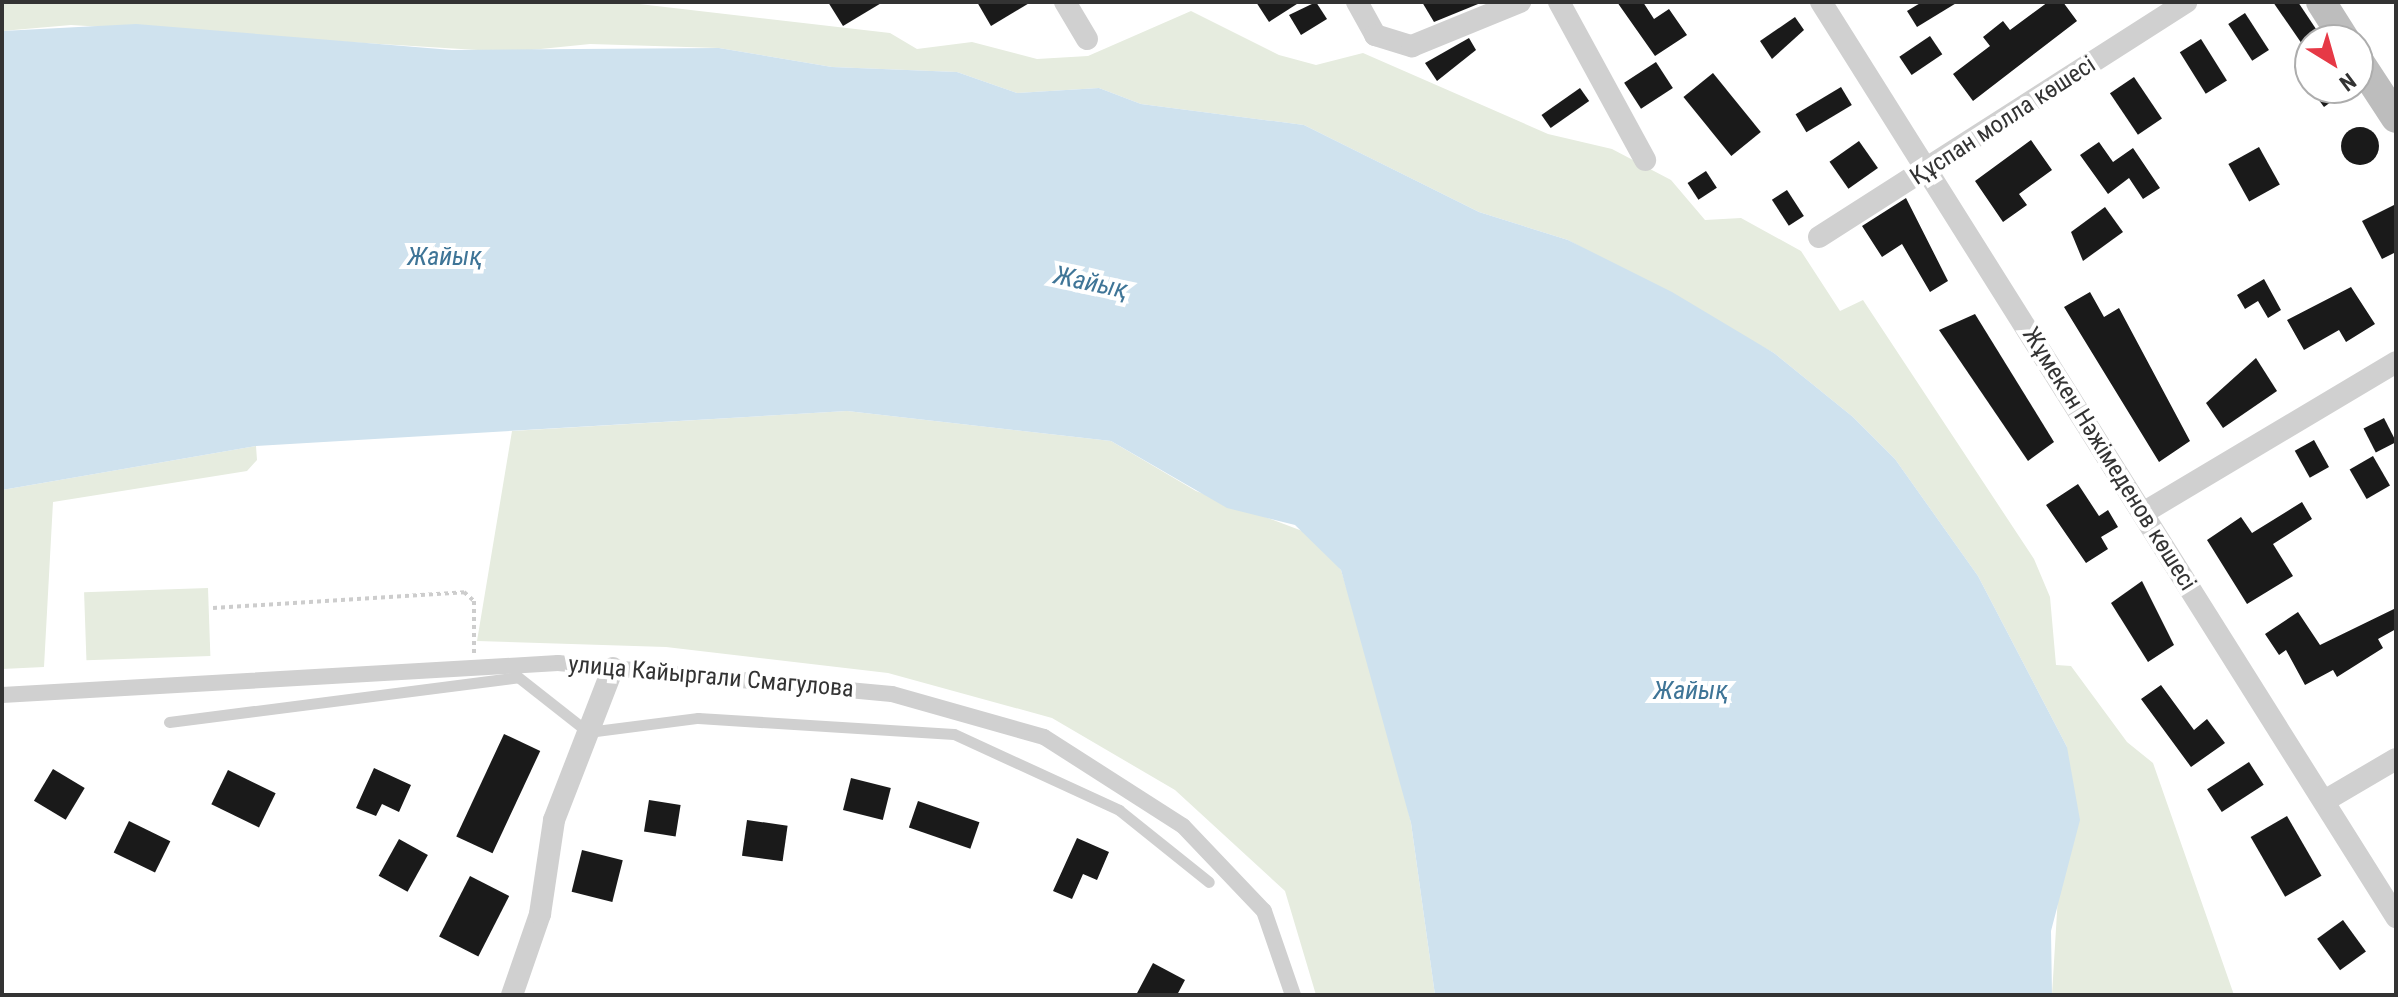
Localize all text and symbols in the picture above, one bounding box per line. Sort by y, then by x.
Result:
north arrow [2294,24,2374,104]
street label: Құспан молла көшесі [1905,50,2101,192]
text: N [2335,68,2360,96]
water label: Жайық [407,241,483,273]
water label: Жайық [1051,260,1131,306]
street label: Жұмекен Нәжімеденов көшесі [2016,322,2202,596]
street label: улица Кайыргали Смагулова [567,650,855,704]
water label: Жайық [1653,675,1729,707]

